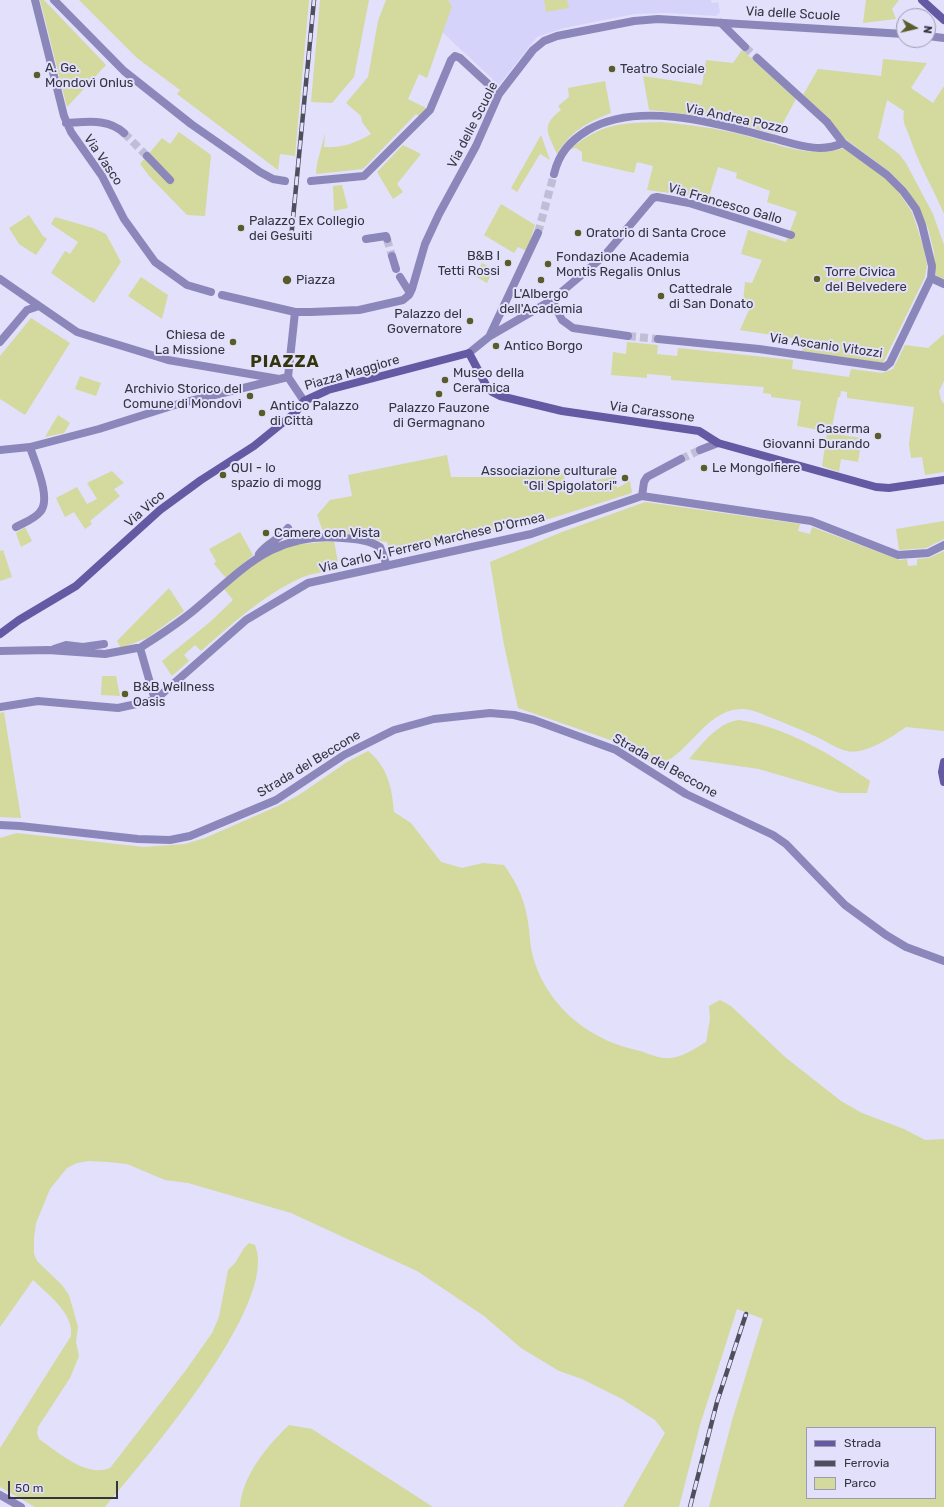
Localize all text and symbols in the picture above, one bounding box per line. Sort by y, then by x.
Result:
street label: Via delle Scuole [745,4,841,24]
north arrow [896,8,936,48]
text: N [920,25,934,34]
place label: A. Ge. Mondovì Onlus [45,60,133,91]
place label: Teatro Sociale [620,61,705,77]
marker: Teatro Sociale [607,64,617,74]
marker: A. Ge. Mondovì Onlus [32,70,42,80]
street label: Via delle Scuole [445,79,501,171]
street label: Via Andrea Pozzo [684,100,790,138]
street label: Via Vasco [80,132,126,188]
street label: Via Francesco Gallo [666,180,784,228]
place label: Palazzo Ex Collegio dei Gesuiti [249,213,365,244]
marker: Palazzo Ex Collegio dei Gesuiti [236,223,246,233]
place label: Oratorio di Santa Croce [586,225,726,241]
marker: Oratorio di Santa Croce [573,228,583,238]
place label: B&B I Tetti Rossi [438,248,500,279]
place label: Fondazione Academia Montis Regalis Onlus [556,249,689,280]
marker: B&B I Tetti Rossi [503,258,513,268]
marker: Fondazione Academia Montis Regalis Onlus [543,259,553,269]
place label: Torre Civica del Belvedere [825,264,907,295]
place label: Piazza [296,272,335,288]
marker: Piazza [281,274,293,286]
marker: Torre Civica del Belvedere [812,274,822,284]
marker: L'Albergo dell'Academia [536,275,546,285]
place label: Cattedrale di San Donato [669,281,753,312]
place label: L'Albergo dell'Academia [499,286,583,317]
marker: Cattedrale di San Donato [656,291,666,301]
place label: Palazzo del Governatore [387,306,462,337]
marker: Palazzo del Governatore [465,316,475,326]
place label: Chiesa de La Missione [155,327,225,358]
street label: Via Ascanio Vitozzi [769,330,883,362]
marker: Chiesa de La Missione [228,337,238,347]
place label: Antico Borgo [504,338,583,354]
marker: Antico Borgo [491,341,501,351]
district label: PIAZZA [250,352,320,372]
street label: Piazza Maggiore [303,352,401,394]
place label: Museo della Ceramica [453,365,524,396]
marker: Museo della Ceramica [440,375,450,385]
place label: Archivio Storico del Comune di Mondovì [123,381,242,412]
marker: Palazzo Fauzone di Germagnano [434,389,444,399]
marker: Archivio Storico del Comune di Mondovì [245,391,255,401]
place label: Antico Palazzo di Città [270,398,359,429]
street label: Via Carassone [608,398,696,426]
place label: Palazzo Fauzone di Germagnano [389,400,489,431]
marker: Antico Palazzo di Città [257,408,267,418]
place label: Caserma Giovanni Durando [763,421,870,452]
marker: Caserma Giovanni Durando [873,431,883,441]
place label: QUI - lo spazio di mogg [231,460,322,491]
place label: Le Mongolfiere [712,460,800,476]
place label: Associazione culturale "Gli Spigolatori" [481,463,617,494]
marker: Le Mongolfiere [699,463,709,473]
marker: QUI - lo spazio di mogg [218,470,228,480]
marker: Associazione culturale "Gli Spigolatori" [620,473,630,483]
street label: Via Vico [122,487,168,531]
street label: Via Carlo V. Ferrero Marchese D'Ormea [318,509,546,577]
place label: Camere con Vista [274,525,380,541]
marker: Camere con Vista [261,528,271,538]
place label: B&B Wellness Oasis [133,679,215,710]
marker: B&B Wellness Oasis [120,689,130,699]
street label: Strada del Beccone [255,727,363,801]
street label: Strada del Beccone [610,731,720,801]
legend [806,1427,936,1499]
text: Strada [844,1436,881,1450]
text: Ferrovia [844,1456,889,1470]
scale bar [10,1473,120,1499]
text: Parco [844,1476,876,1490]
text: 50 m [15,1481,43,1495]

